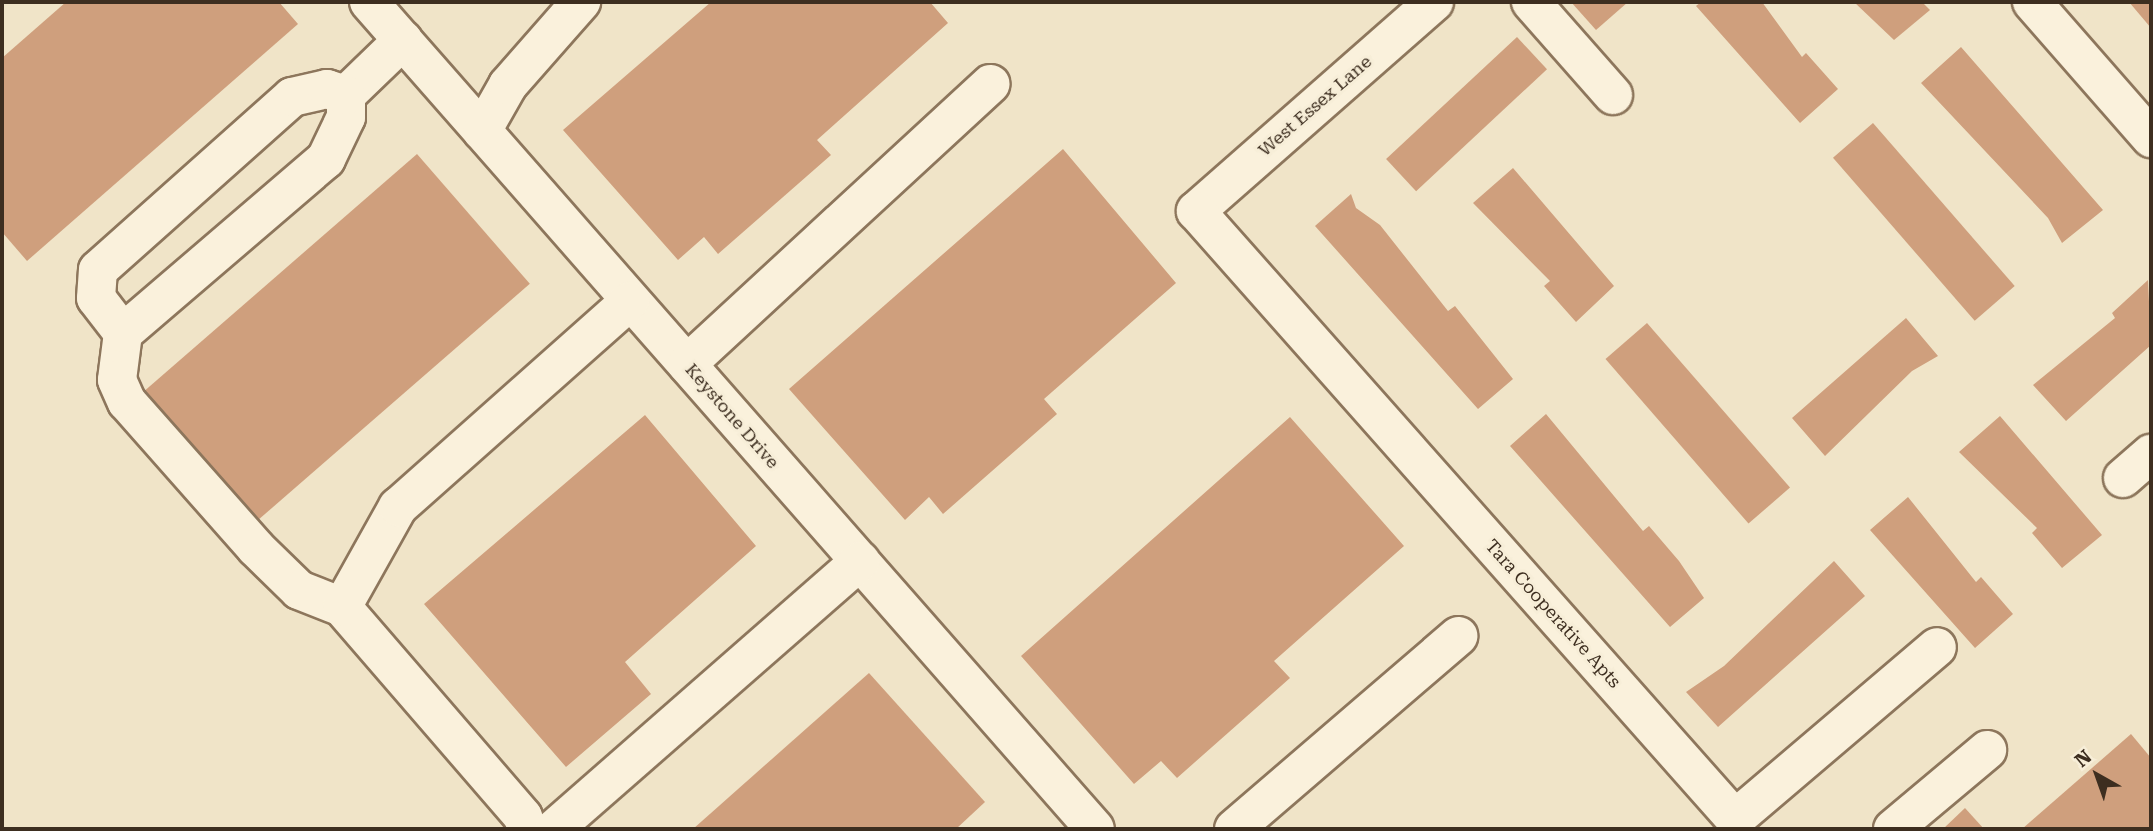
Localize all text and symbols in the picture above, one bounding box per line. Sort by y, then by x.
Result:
street label: West Essex Lane [1254,51,1376,161]
street label: Keystone Drive [681,359,783,473]
street label: Tara Cooperative Apts [1481,535,1625,693]
north arrow [2062,740,2132,810]
text: N [2070,745,2096,772]

